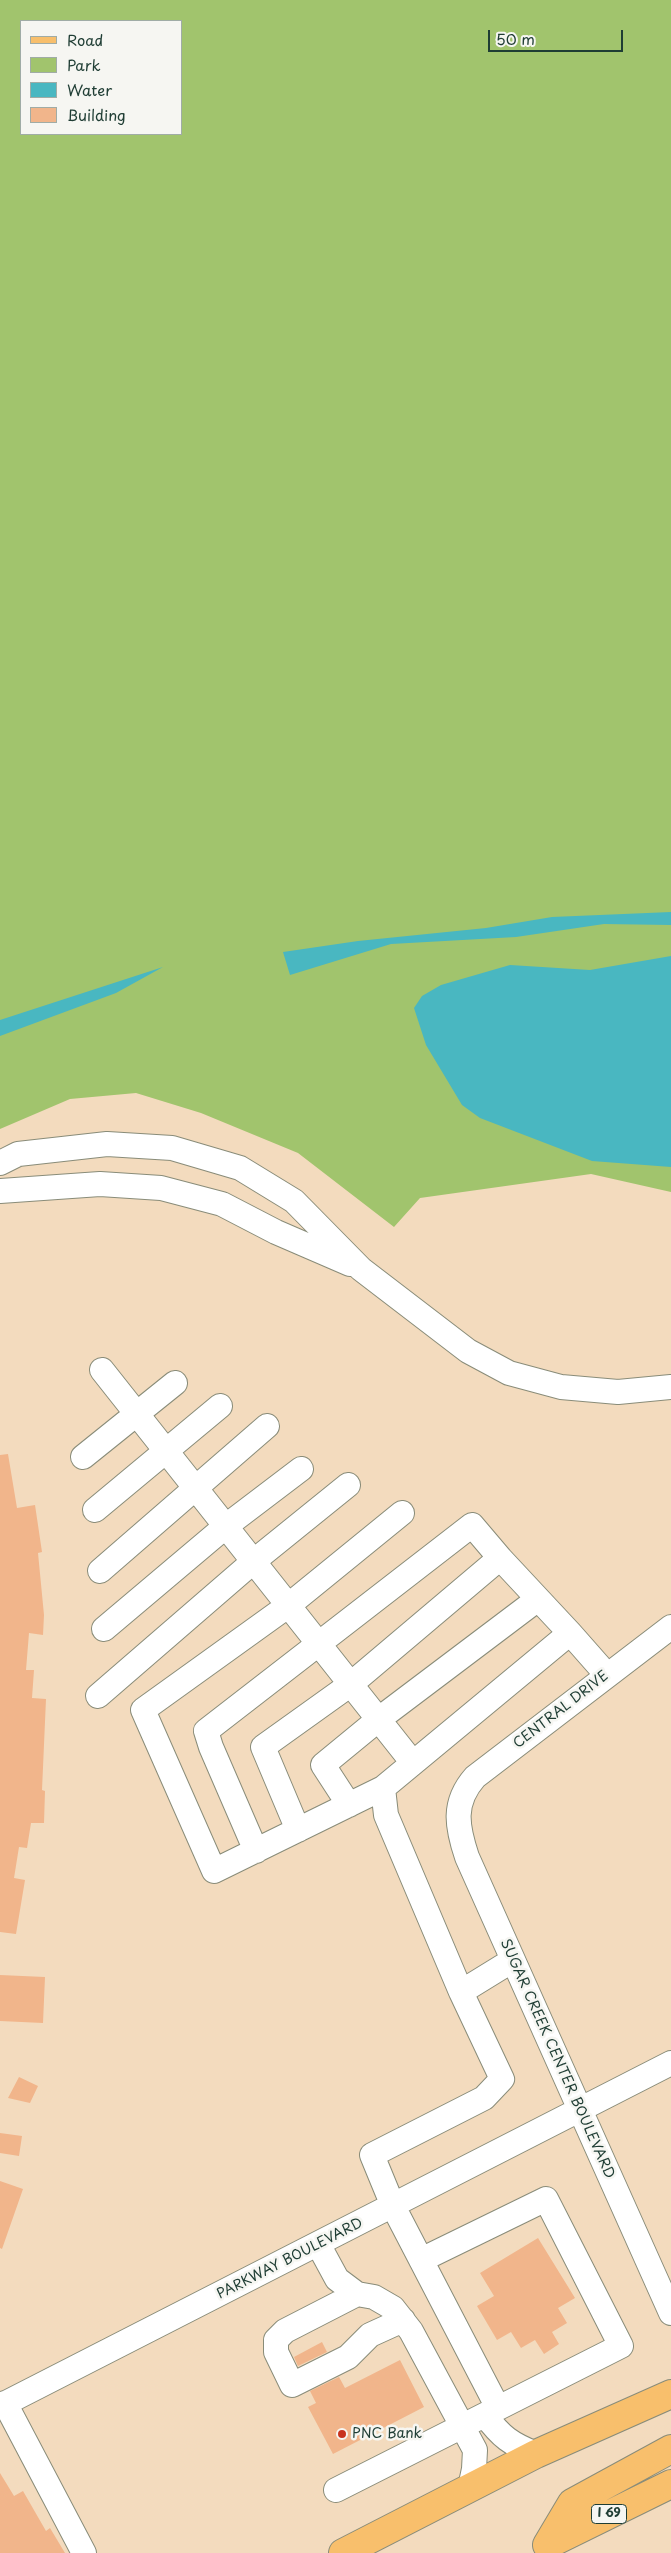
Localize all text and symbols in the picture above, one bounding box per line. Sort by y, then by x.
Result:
legend [20,20,182,135]
scale bar [491,20,626,52]
text: 50 m [496,27,535,50]
text: Road [67,28,103,51]
text: Park [67,53,101,76]
text: Water [67,78,112,101]
text: Building [67,103,126,126]
street label: CENTRAL DRIVE [510,1668,612,1752]
street label: SUGAR CREEK CENTER BOULEVARD [496,1937,618,2181]
street label: PARKWAY BOULEVARD [214,2215,366,2303]
place label: PNC Bank [352,2426,422,2442]
marker: PNC Bank [336,2428,348,2440]
road number: I 69 [592,2504,626,2524]

